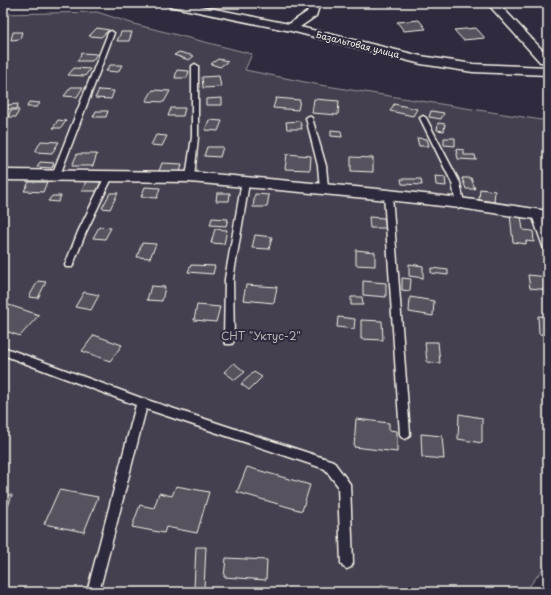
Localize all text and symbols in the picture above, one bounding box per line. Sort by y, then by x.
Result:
street label: Базальтовая улица [315,27,402,61]
park label: СНТ "Уктус-2" [221,327,301,344]

